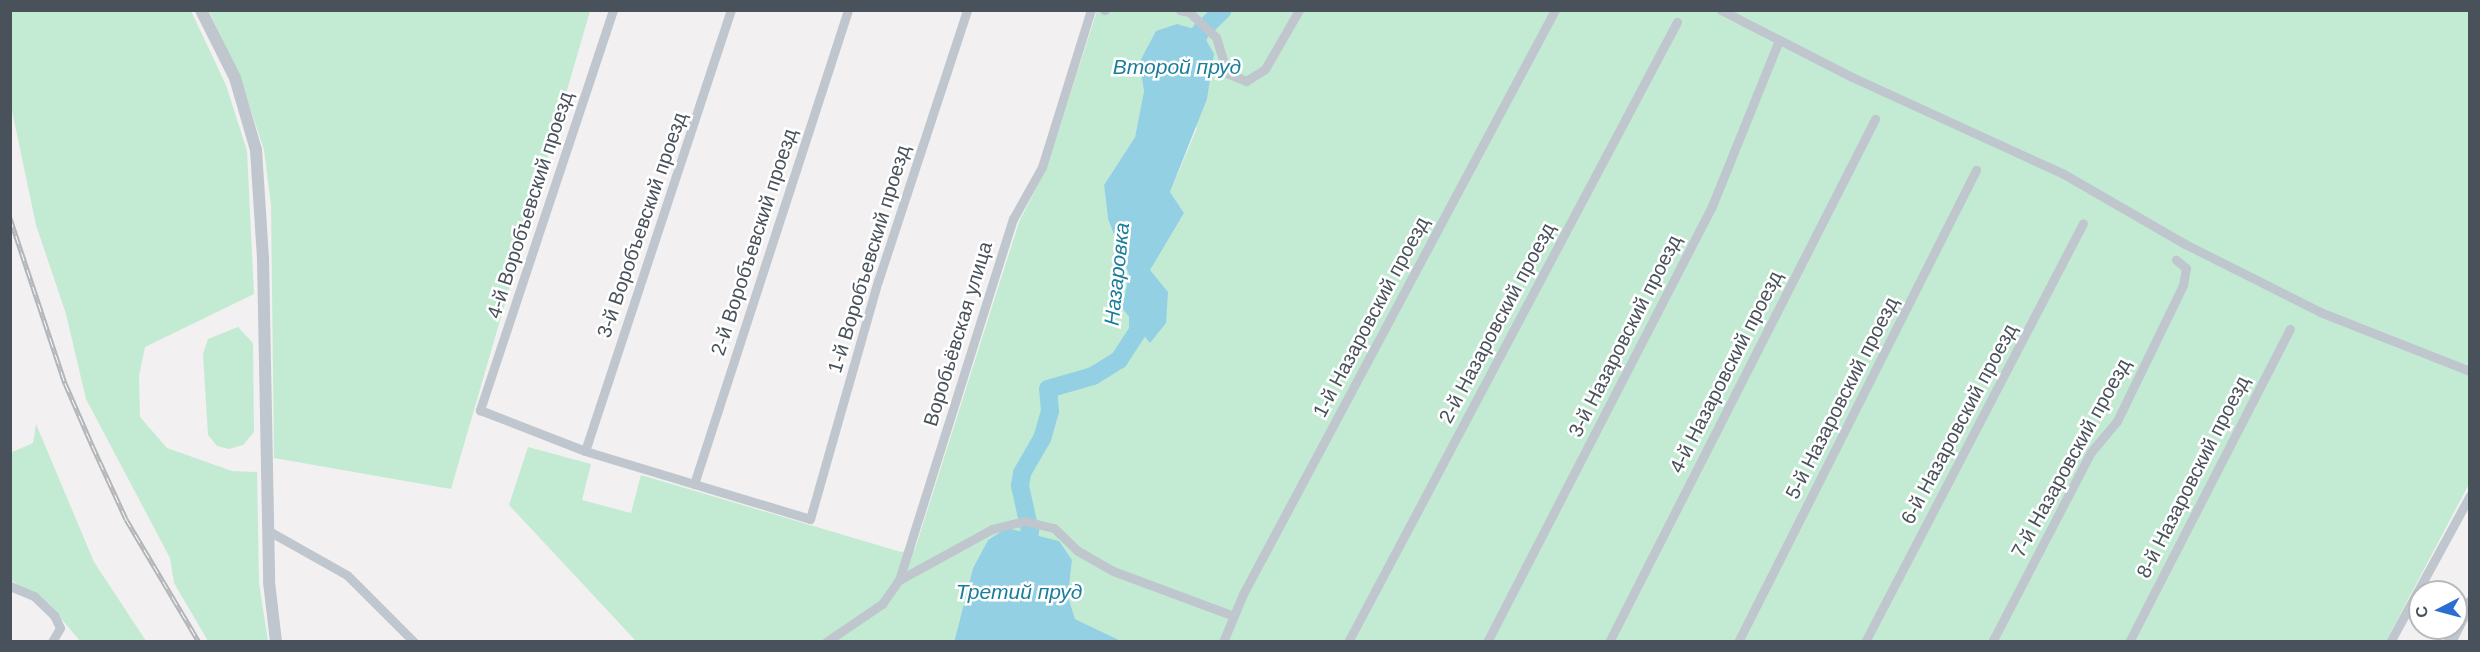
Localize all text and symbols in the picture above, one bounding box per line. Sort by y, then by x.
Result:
water label: Второй пруд [1113,54,1241,80]
street label: 4-й Воробъевский проезд [482,89,578,321]
street label: 3-й Воробъевский проезд [592,109,692,341]
street label: 2-й Воробъевский проезд [706,126,802,358]
street label: 1-й Воробъевский проезд [823,142,915,376]
street label: 1-й Назаровский проезд [1308,213,1434,421]
street label: 2-й Назаровский проезд [1434,219,1560,427]
water label: Назаровка [1099,221,1135,327]
street label: 3-й Назаровский проезд [1564,231,1686,441]
street label: Воробьёвская улица [918,239,998,429]
street label: 4-й Назаровский проезд [1665,267,1787,477]
street label: 5-й Назаровский проезд [1781,293,1903,503]
street label: 6-й Назаровский проезд [1896,320,2022,528]
street label: 7-й Назаровский проезд [2006,354,2136,562]
street label: 8-й Назаровский проезд [2132,372,2254,582]
water label: Третий пруд [956,579,1082,605]
north arrow [2408,580,2468,640]
text: С [2413,605,2431,618]

